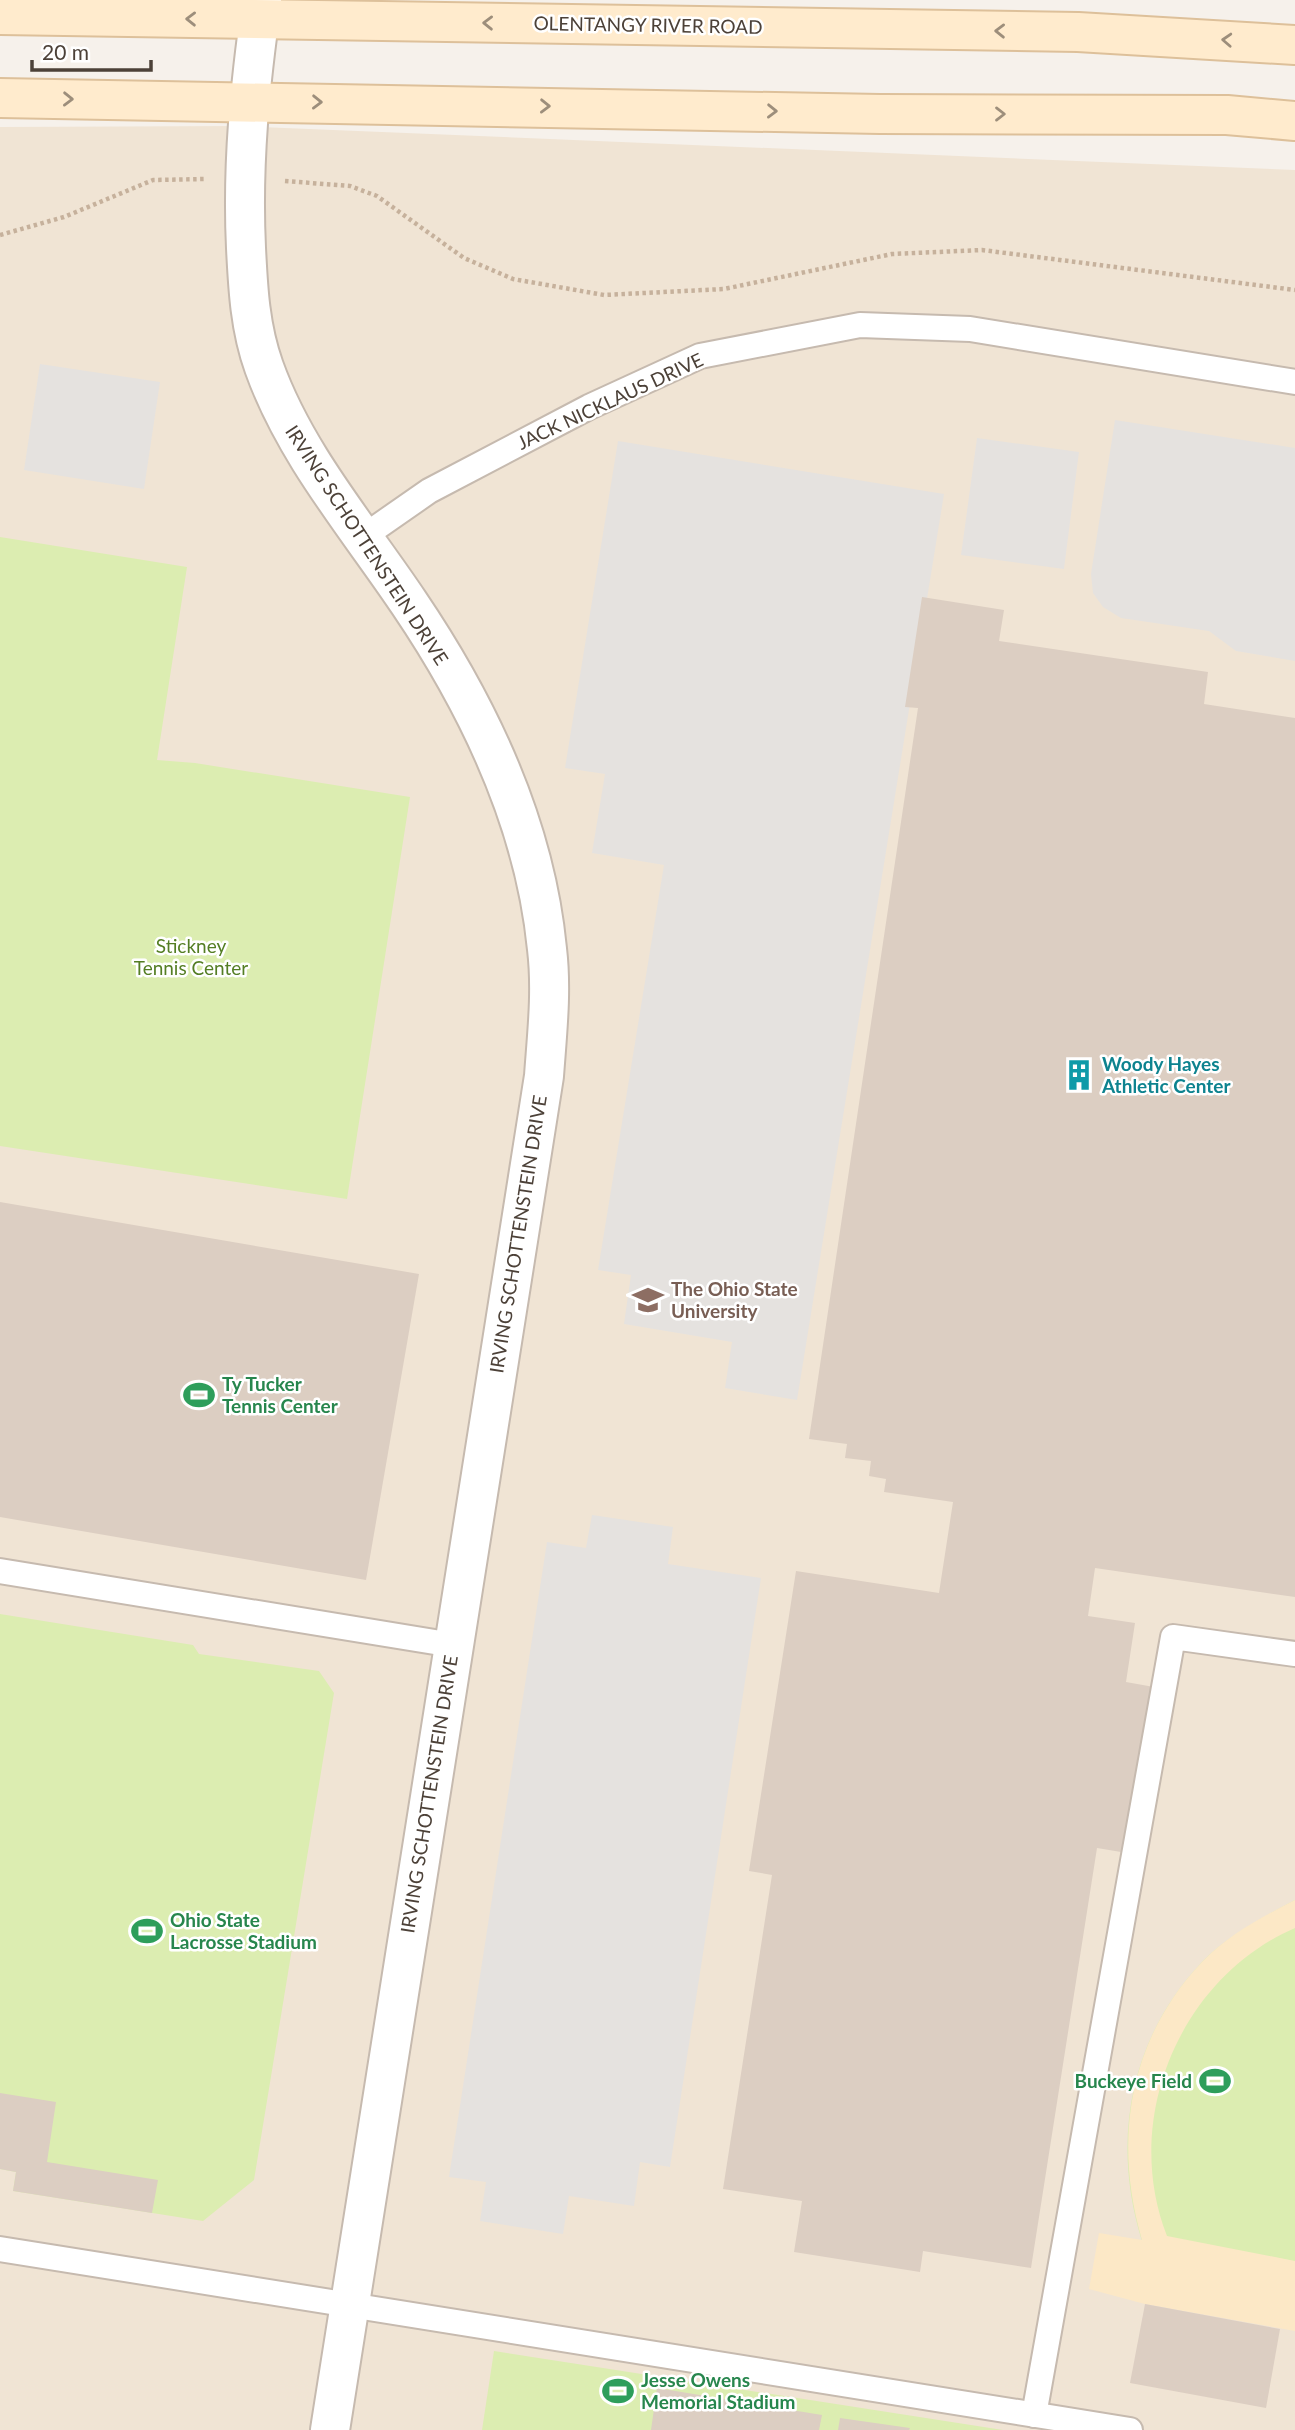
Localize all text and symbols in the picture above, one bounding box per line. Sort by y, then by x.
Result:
one-way arrow [185,11,195,27]
street label: OLENTANGY RIVER ROAD [533,11,763,38]
one-way arrow [482,15,493,31]
one-way arrow [994,23,1005,38]
scale bar [32,28,150,72]
one-way arrow [1221,32,1232,47]
text: 20 m [42,39,89,64]
one-way arrow [63,91,74,106]
one-way arrow [312,94,323,109]
one-way arrow [540,99,551,114]
one-way arrow [767,104,778,119]
one-way arrow [995,106,1005,122]
street label: JACK NICKLAUS DRIVE [513,347,706,454]
street label: IRVING SCHOTTENSTEIN DRIVE [281,421,454,669]
park label: Stickney Tennis Center [134,934,248,979]
place label: Woody Hayes Athletic Center [1101,1052,1231,1097]
building icon: Woody Hayes Athletic Center [1062,1058,1096,1092]
street label: IRVING SCHOTTENSTEIN DRIVE [484,1093,551,1375]
place label: The Ohio State University [671,1277,798,1322]
school or university icon: The Ohio State University [631,1283,665,1317]
place label: Ty Tucker Tennis Center [222,1372,339,1417]
sports icon: Ty Tucker Tennis Center [182,1378,216,1412]
street label: IRVING SCHOTTENSTEIN DRIVE [395,1653,462,1935]
place label: Ohio State Lacrosse Stadium [170,1908,317,1953]
sports icon: Ohio State Lacrosse Stadium [130,1914,164,1948]
sports icon: Buckeye Field [1198,2064,1232,2098]
place label: Buckeye Field [1075,2069,1192,2092]
place label: Jesse Owens Memorial Stadium [641,2368,795,2413]
sports icon: Jesse Owens Memorial Stadium [601,2374,635,2408]

